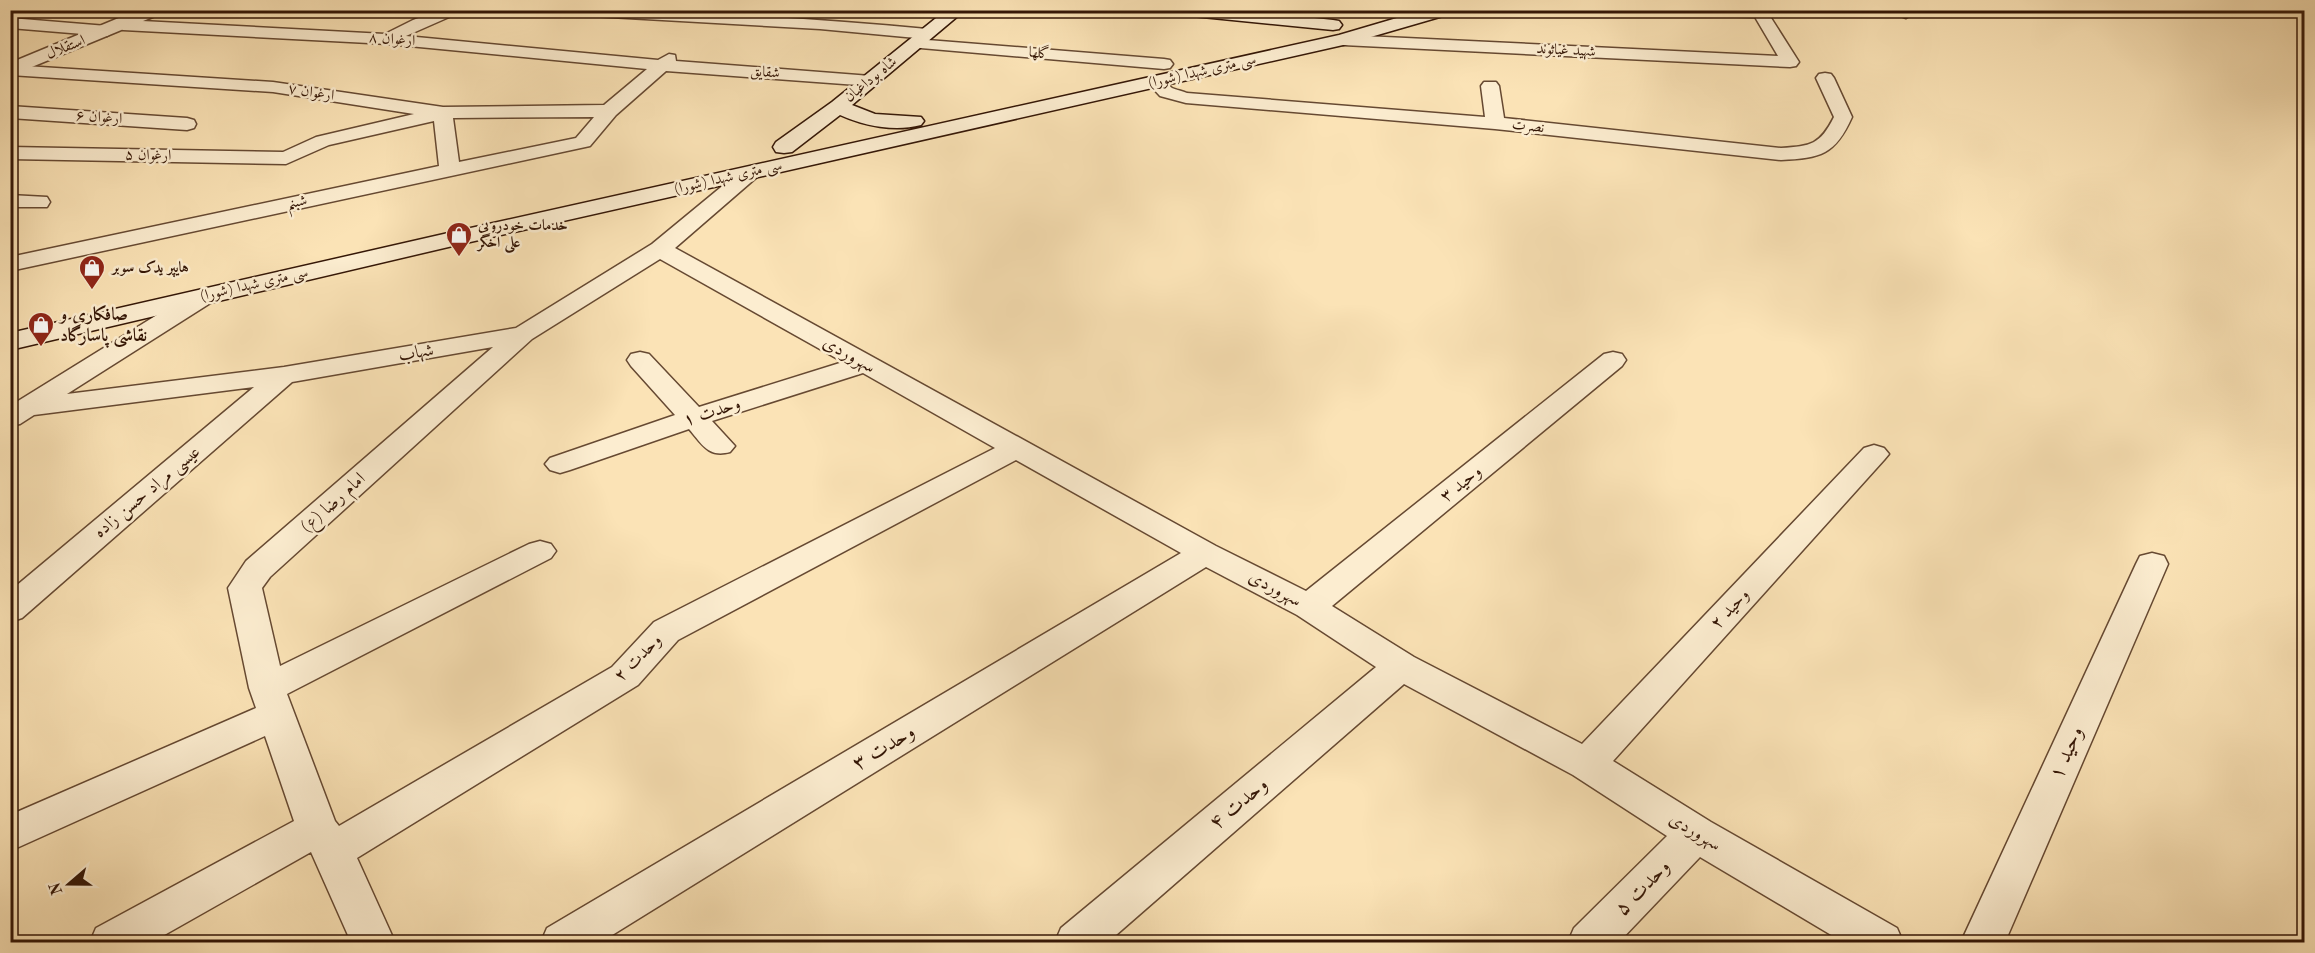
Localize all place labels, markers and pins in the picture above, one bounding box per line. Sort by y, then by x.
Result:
place label: خدمات خودرویی علی اخگر [476,218,568,254]
shop icon: خدمات خودرویی علی اخگر [444,220,474,258]
shop icon: هایپر یدک سوبر [77,253,107,291]
place label: هایپر یدک سوبر [110,260,189,278]
place label: صافکاری و نقاشی پاسارگاد [58,304,147,348]
shop icon: صافکاری و نقاشی پاسارگاد [26,310,56,348]

